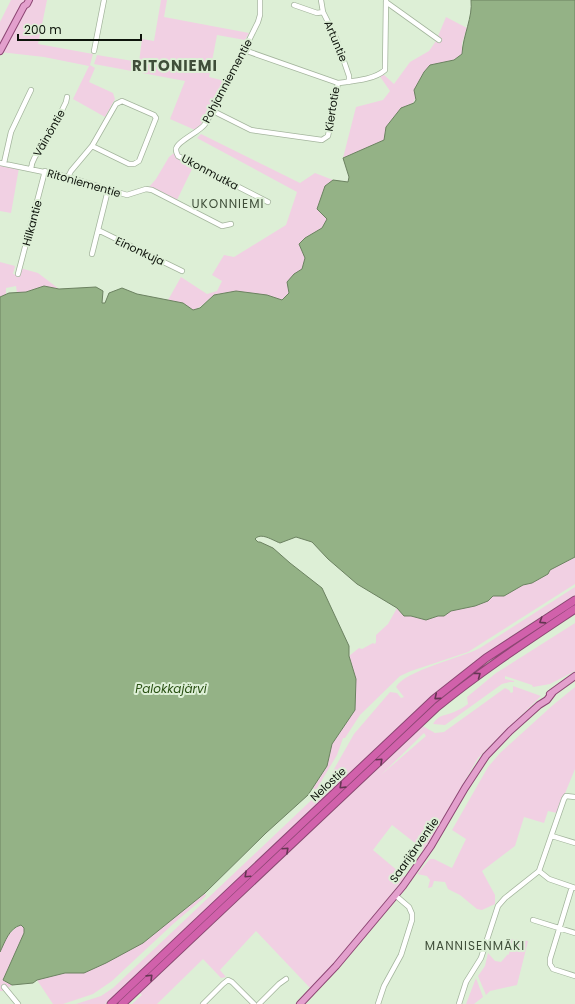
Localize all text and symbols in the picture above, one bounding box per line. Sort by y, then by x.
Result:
scale bar [18,16,141,42]
street label: Artuntie [320,18,352,64]
text: 200 m [24,21,62,38]
street label: Pohjanniementie [198,36,256,126]
district label: RITONIEMI [132,55,218,76]
street label: Kiertotie [321,85,343,132]
street label: Väinöntie [29,106,69,160]
street label: Ukonmutka [179,150,241,194]
street label: Ritoniementie [45,165,123,201]
district label: UKONNIEMI [192,195,265,212]
street label: Hilkantie [18,198,46,248]
street label: Einonkuja [113,233,167,269]
one-way arrow [540,617,547,624]
one-way arrow [473,672,480,679]
water label: Palokkajärvi [135,680,208,697]
one-way arrow [434,693,441,700]
one-way arrow [375,758,383,765]
street label: Nelostie [307,763,350,805]
one-way arrow [339,781,347,789]
street label: Saarijärventie [386,814,442,886]
one-way arrow [281,847,289,855]
one-way arrow [244,870,252,878]
district label: MANNISENMÄKI [425,937,525,954]
one-way arrow [145,974,153,982]

